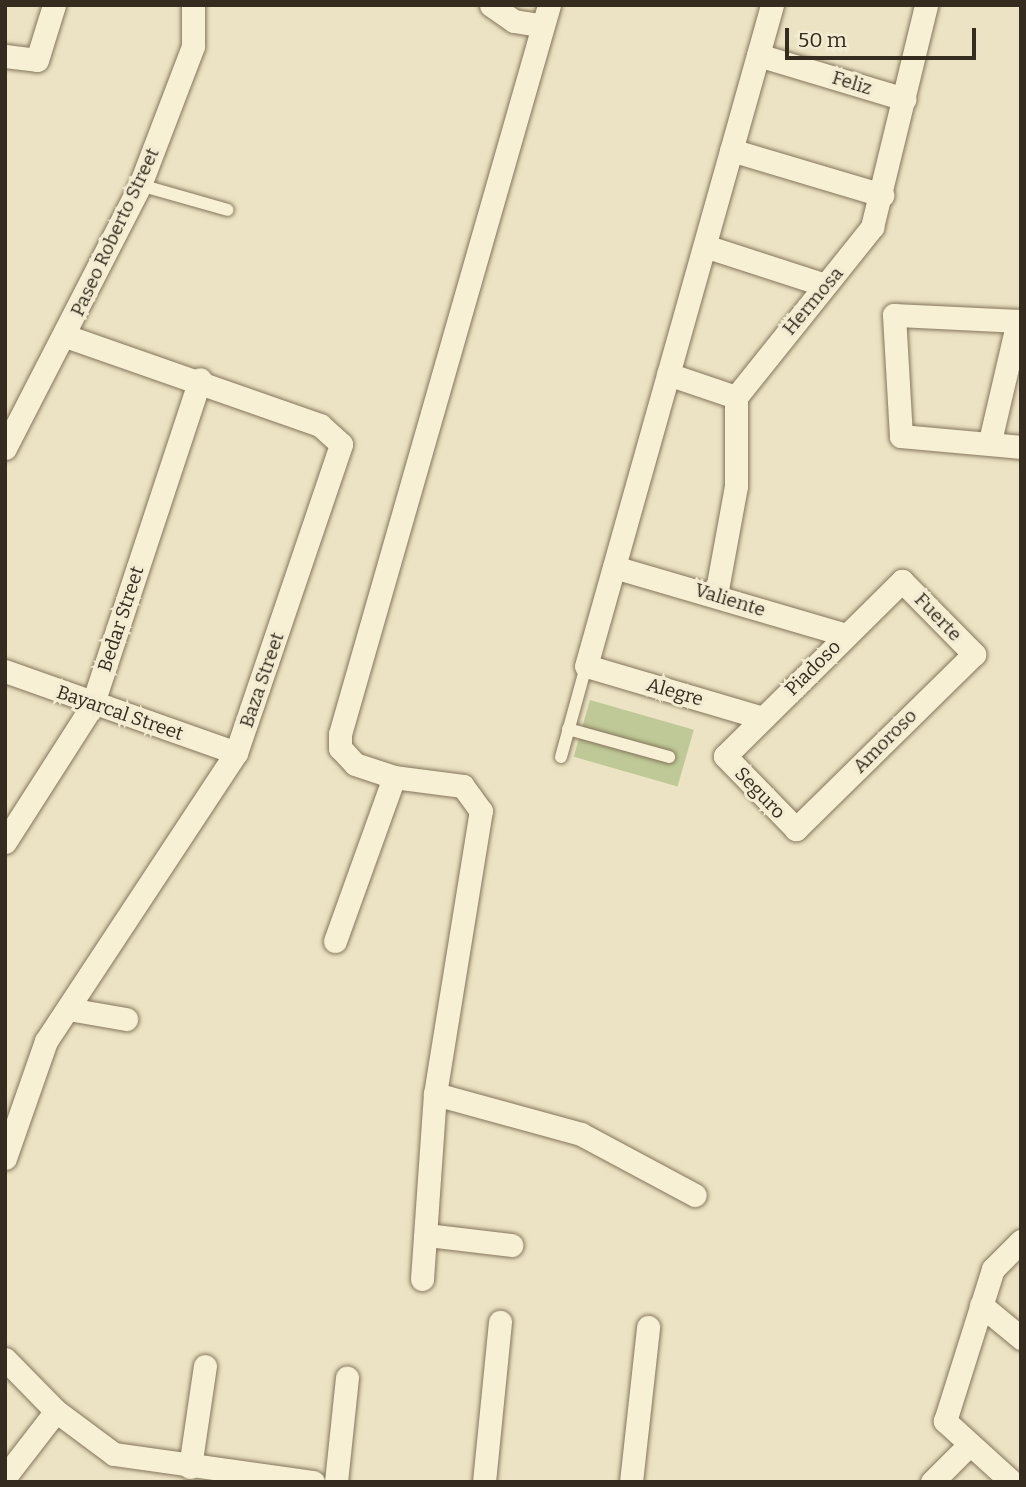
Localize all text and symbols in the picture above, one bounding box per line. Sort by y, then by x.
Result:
scale bar [788,14,979,58]
text: 50 m [798,27,847,53]
street label: Feliz [829,66,875,100]
street label: Paseo Roberto Street [66,144,164,320]
street label: Hermosa [778,262,848,340]
street label: Bedar Street [93,563,149,675]
street label: Valiente [692,578,768,622]
street label: Fuerte [910,588,966,646]
street label: Baza Street [235,629,289,731]
street label: Piadoso [780,635,846,701]
street label: Alegre [644,673,706,711]
street label: Bayarcal Street [54,681,186,745]
street label: Amoroso [848,704,922,778]
street label: Seguro [730,762,790,824]

